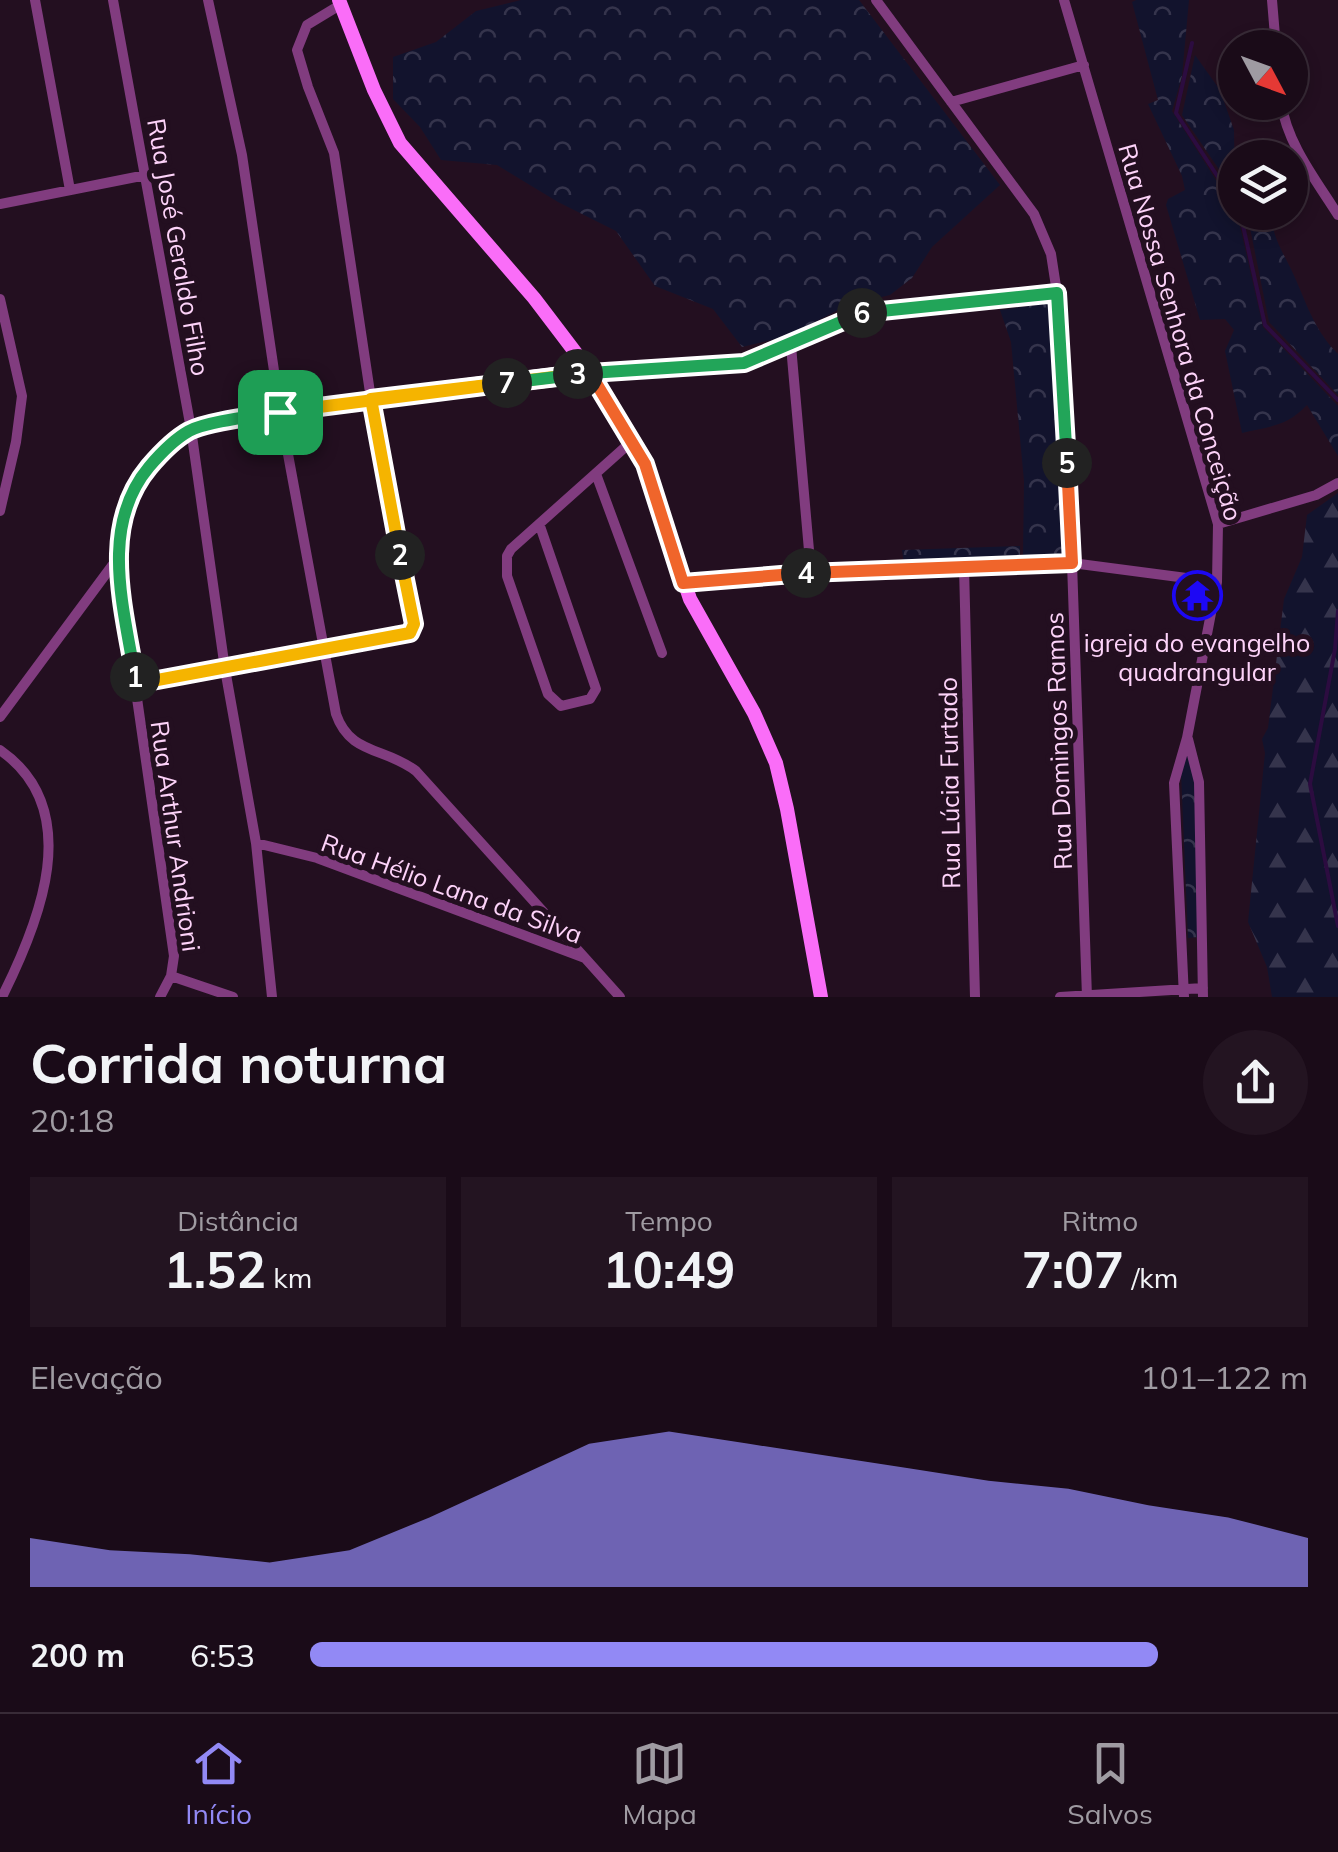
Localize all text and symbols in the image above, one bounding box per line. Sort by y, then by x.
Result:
north arrow [1218,30,1308,120]
map controls [1218,30,1308,230]
street label: Rua José Geraldo Filho [141,116,217,378]
street label: Rua Nossa Senhora da Conceição [1112,140,1250,524]
button: layers [1218,140,1308,230]
pin: 6 [837,288,887,338]
text: 6 [854,295,870,330]
pin: 3 [553,349,603,399]
text: 3 [570,356,586,391]
pin: 7 [482,358,532,408]
text: 7 [499,365,515,400]
pin [238,370,323,455]
icon: arrive [253,385,308,440]
pin: 5 [1042,438,1092,488]
text: 5 [1059,445,1075,480]
pin: 2 [375,530,425,580]
text: 2 [392,537,408,572]
pin: 4 [781,548,831,598]
text: 4 [798,555,814,590]
temple icon: igreja do evangelho quadrangular [1171,570,1223,622]
street label: Rua Domingos Ramos [1038,612,1078,870]
place label: igreja do evangelho quadrangular [1084,627,1310,687]
pin: 1 [110,652,160,702]
text: 1 [127,659,143,694]
street label: Rua Lúcia Furtado [932,677,966,889]
street label: Rua Arthur Andrioni [144,719,208,953]
street label: Rua Hélio Lana da Silva [317,826,587,950]
text: Corrida noturna [30,1028,447,1097]
button: share [1203,1030,1308,1135]
text: 20:18 [30,1100,114,1140]
text: Distância [177,1203,299,1238]
text: Tempo [625,1203,713,1238]
text: Ritmo [1062,1203,1138,1238]
text: 1.52 [164,1238,266,1301]
text: 10:49 [603,1238,735,1301]
text: 7:07 [1022,1238,1124,1301]
text: km [266,1260,312,1295]
text: /km [1124,1260,1178,1295]
text: Elevação [30,1357,163,1397]
text: 101–122 m [1140,1357,1308,1397]
text: 200 m [30,1635,125,1675]
text: 6:53 [190,1635,255,1675]
tab: Início [185,1736,252,1831]
tab: Mapa [622,1736,697,1831]
tab: Salvos [1067,1736,1153,1831]

